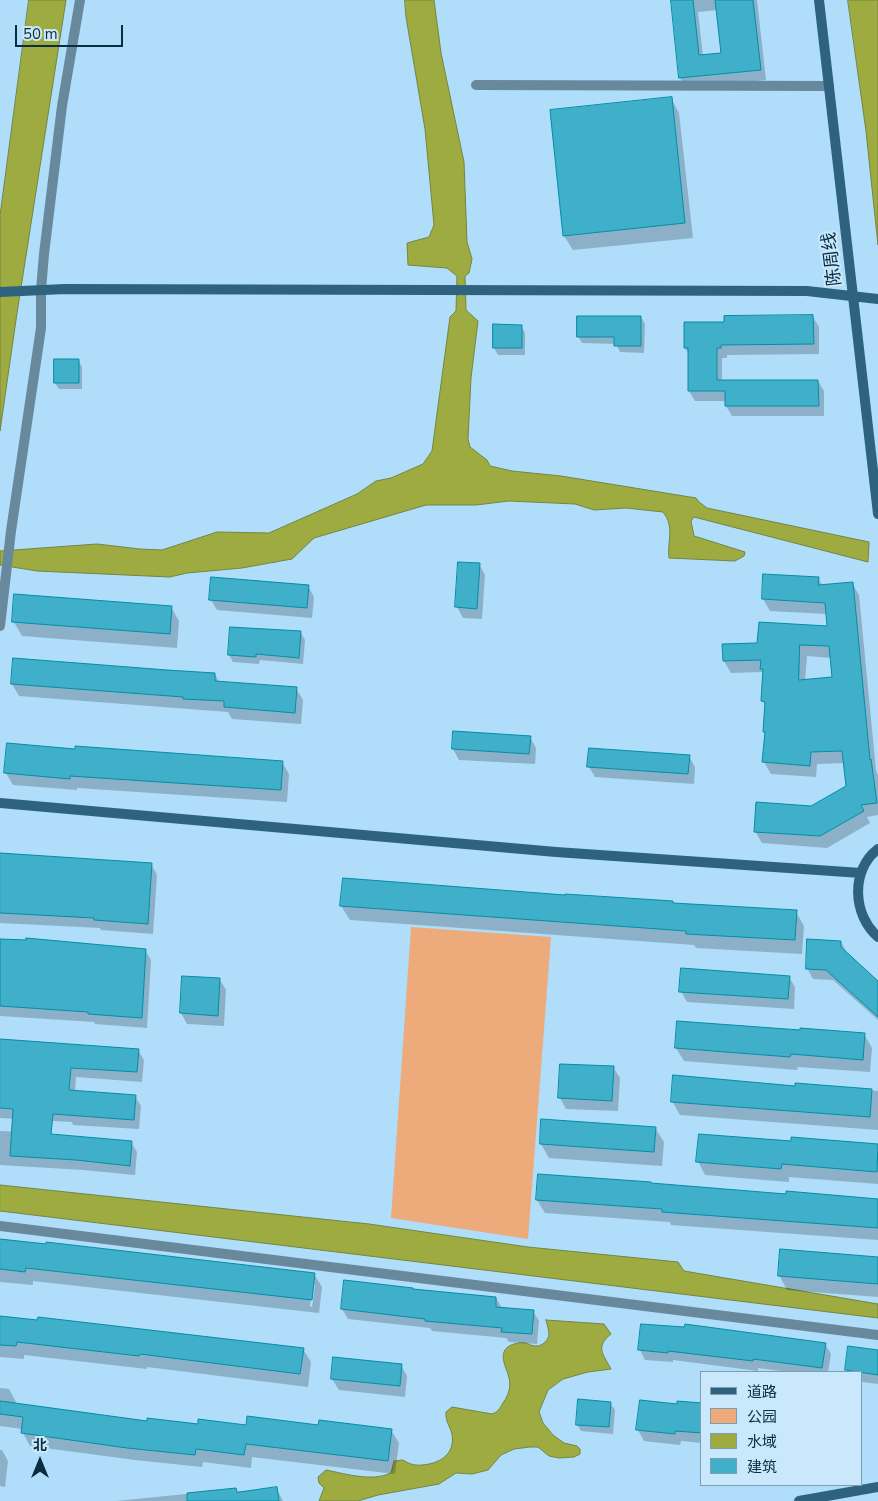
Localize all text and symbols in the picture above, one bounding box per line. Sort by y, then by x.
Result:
scale bar [18,15,125,47]
text: 50 m [23,24,58,44]
street label: 陈周线 [819,231,847,287]
legend [700,1371,863,1486]
text: 道路 [747,1382,777,1402]
text: 公园 [747,1407,777,1427]
text: 水域 [747,1432,777,1452]
north arrow [15,1436,65,1486]
text: 北 [33,1436,47,1455]
text: 建筑 [747,1457,777,1477]

